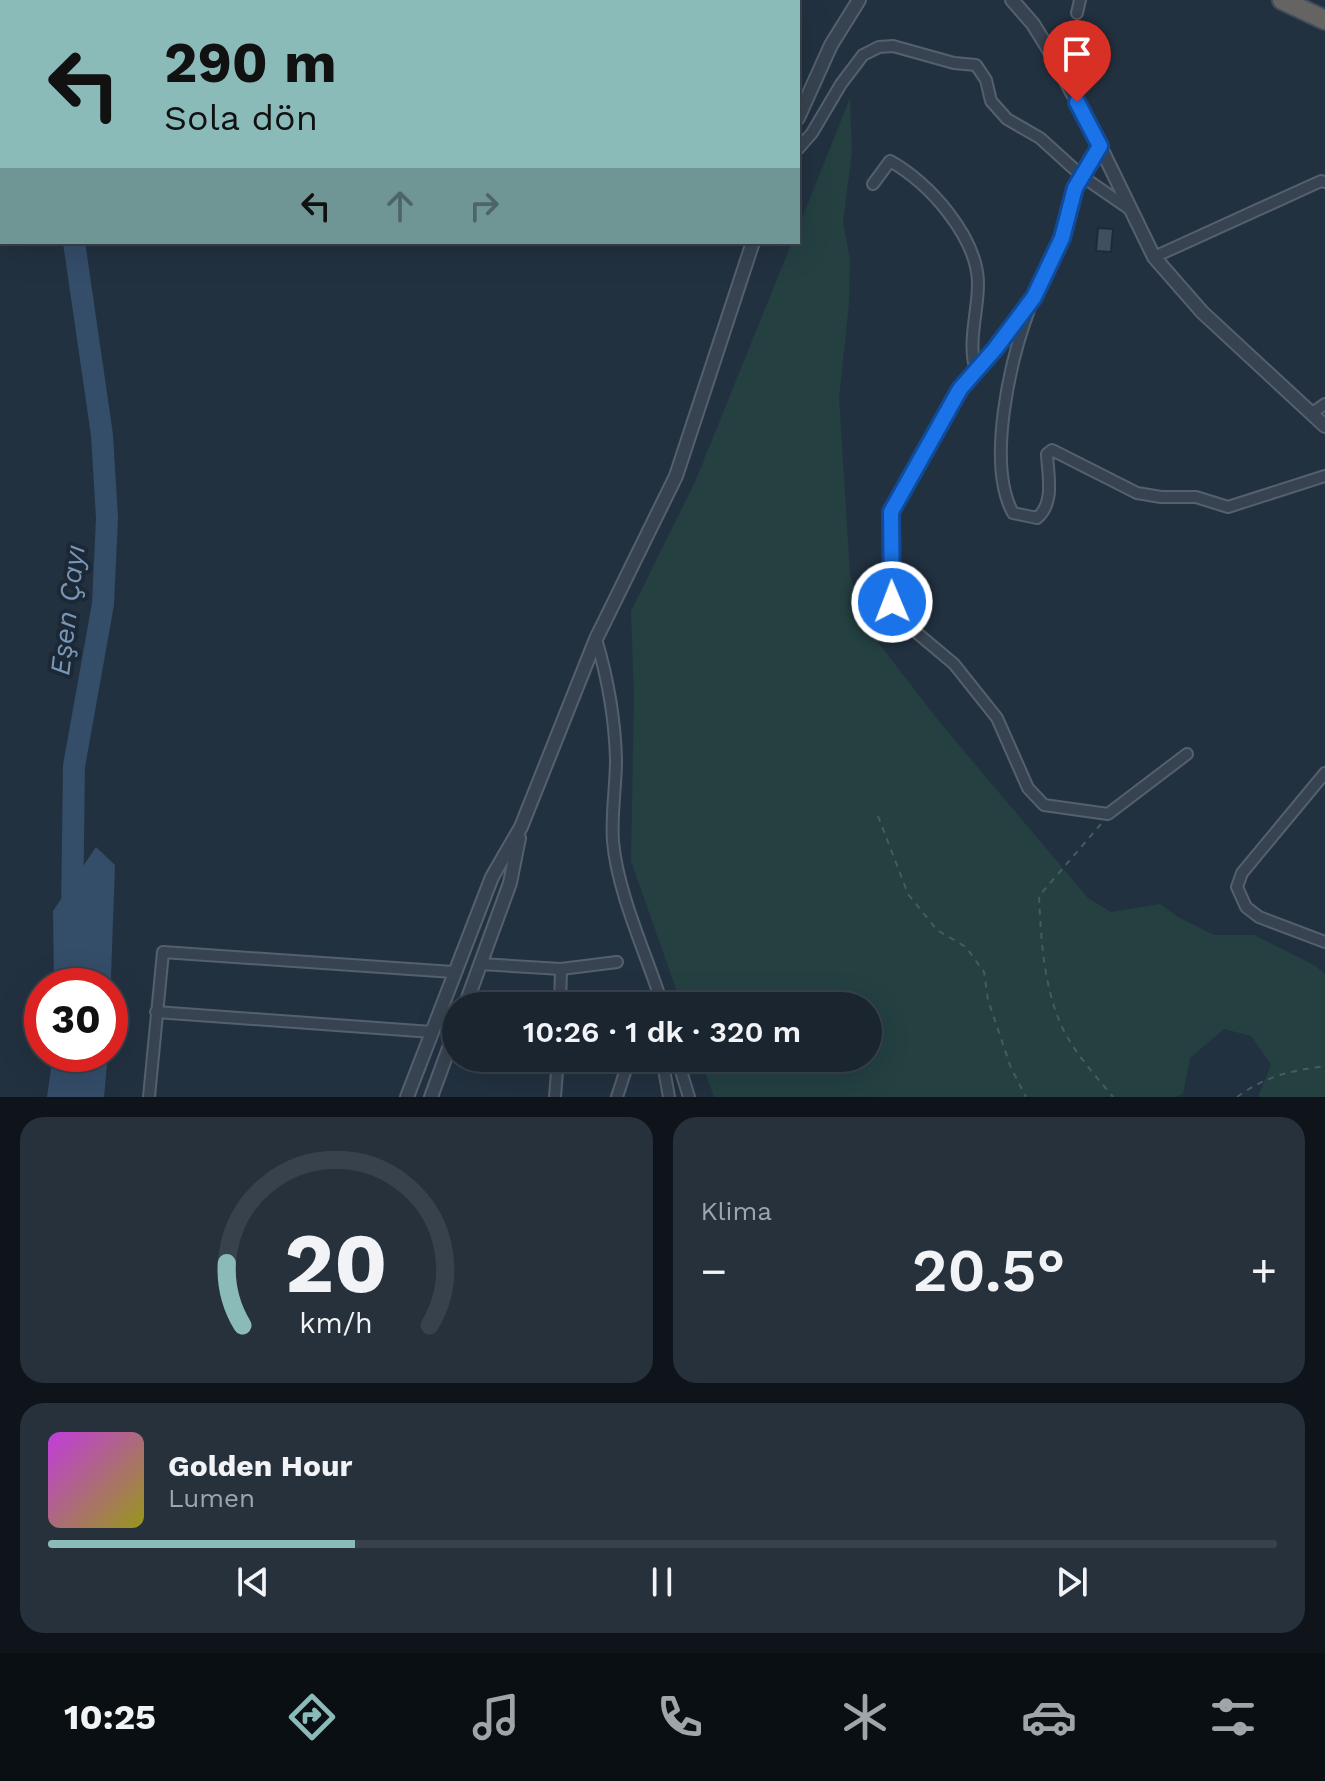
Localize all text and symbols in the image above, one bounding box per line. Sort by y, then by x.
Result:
pin [1043,20,1111,102]
text: 290 m [164,30,337,96]
icon: left [32,32,136,136]
icon: arrive [1055,32,1099,76]
text: Sola dön [164,97,318,139]
icon: left [294,184,338,228]
icon: ahead [378,184,422,228]
icon: right [462,184,506,228]
water label: Eşen Çayı [43,543,92,677]
position arrow [850,560,934,644]
speed limit sign: 30 [24,968,128,1072]
text: 10:26 · 1 dk · 320 m [523,1014,801,1049]
text: Klima [701,1196,772,1226]
text: 20 [285,1215,388,1312]
text: 20.5° [912,1235,1065,1306]
text: − [701,1245,727,1297]
text: + [1250,1245,1277,1297]
text: km/h [299,1306,373,1340]
text: Golden Hour [168,1448,352,1483]
text: Lumen [168,1483,255,1513]
icon: previous [231,1560,275,1604]
icon: pause [640,1560,684,1604]
icon: next [1050,1560,1094,1604]
icon: directions [284,1689,340,1745]
icon: music [468,1689,524,1745]
icon: phone [652,1689,708,1745]
icon: climate [837,1689,893,1745]
icon: car [1021,1689,1077,1745]
icon: filters [1205,1689,1261,1745]
text: 10:25 [64,1696,156,1738]

